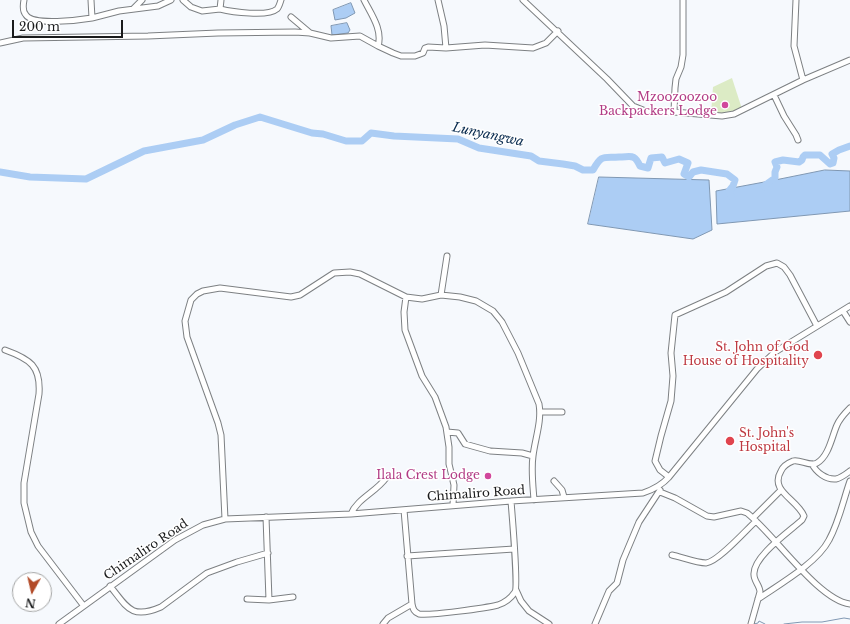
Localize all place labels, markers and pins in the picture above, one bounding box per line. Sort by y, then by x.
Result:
place label: Mzoozoozoo Backpackers Lodge [599,91,717,119]
marker: Mzoozoozoo Backpackers Lodge [720,100,730,110]
place label: St. John of God House of Hospitality [683,341,809,369]
marker: St. John of God House of Hospitality [812,349,824,361]
place label: St. John's Hospital [739,427,794,455]
marker: St. John's Hospital [724,435,736,447]
place label: Ilala Crest Lodge [376,469,480,483]
marker: Ilala Crest Lodge [483,471,493,481]

